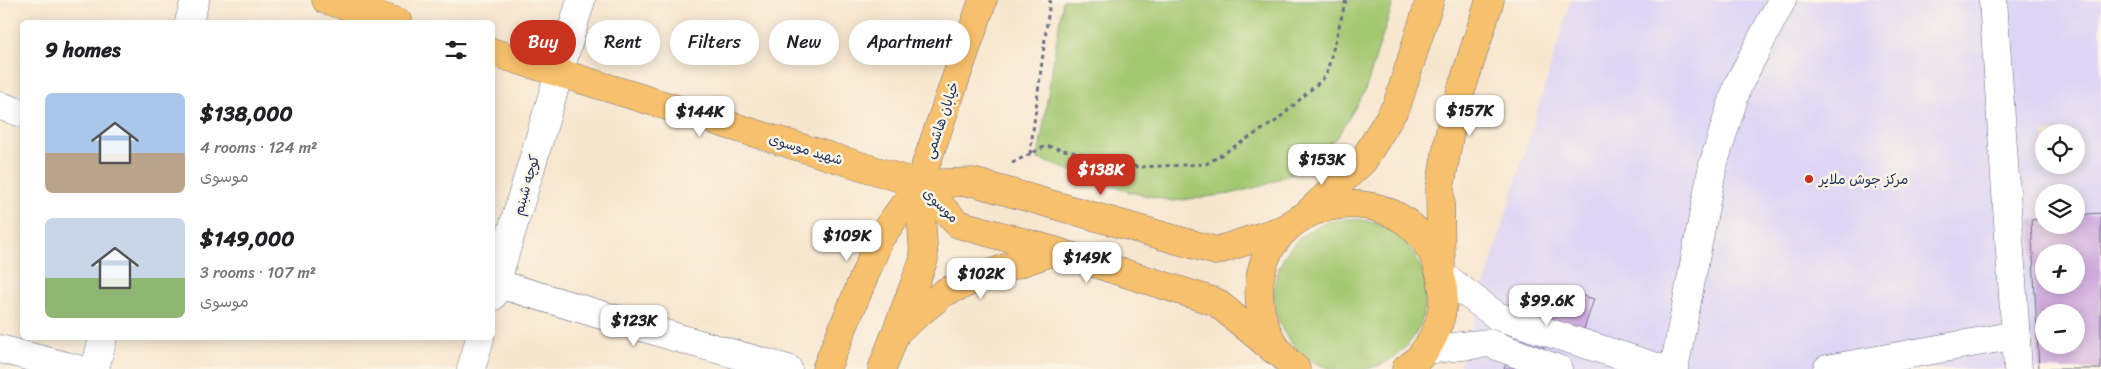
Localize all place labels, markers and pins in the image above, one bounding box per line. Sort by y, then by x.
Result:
pin: $157K [1435,94,1505,137]
pin: $144K [665,96,735,138]
pin: $153K [1287,144,1357,186]
pin: $138K [1066,154,1136,196]
place label: مرکز جوش ملایر [1818,167,1909,192]
marker: مرکز جوش ملایر [1803,173,1815,185]
pin: $109K [812,220,882,262]
pin: $149K [1052,242,1122,284]
pin: $102K [946,258,1016,300]
pin: $99.6K [1506,284,1588,327]
pin: $123K [599,304,669,347]

